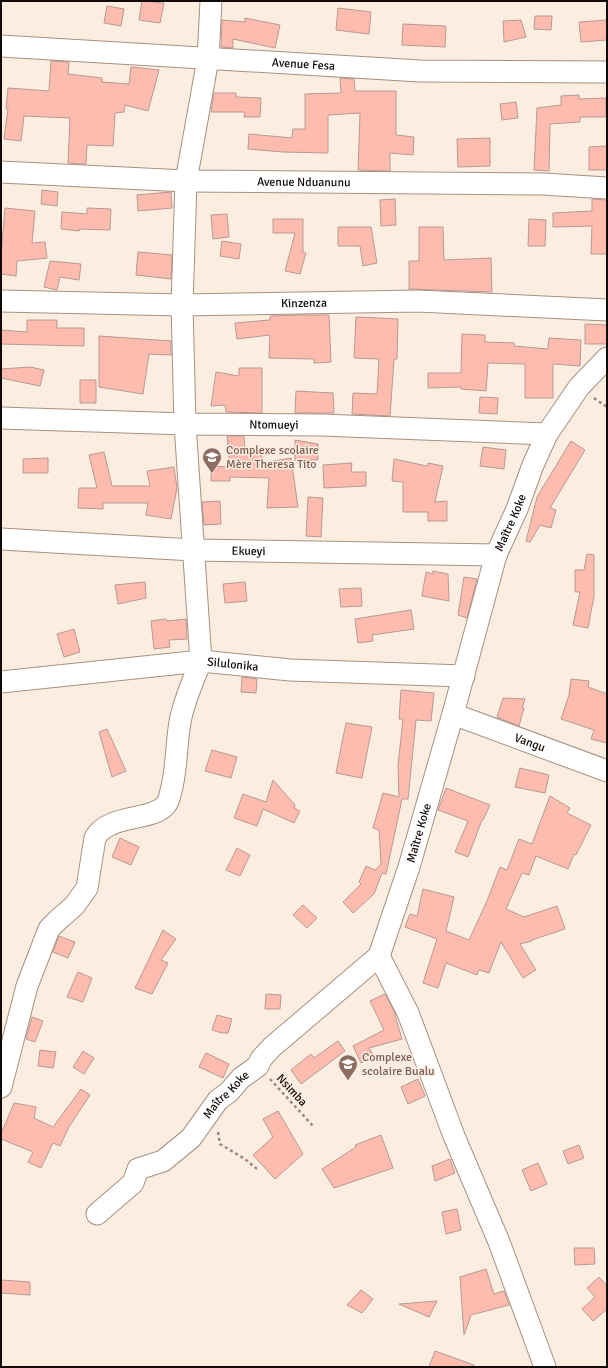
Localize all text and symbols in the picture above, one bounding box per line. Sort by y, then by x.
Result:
street label: Avenue Fesa [271,55,336,74]
street label: Avenue Nduanunu [257,175,351,190]
street label: Kinzenza [281,296,327,311]
street label: Ntomueyi [249,417,299,433]
place label: Complexe scolaire Mère Theresa Tito [226,443,319,472]
school or university icon: Complexe scolaire Mère Theresa Tito [201,446,223,474]
street label: Maître Koke [492,492,530,554]
street label: Ekueyi [232,544,266,559]
street label: Silulonika [206,655,259,675]
street label: Vangu [512,730,547,756]
street label: Maître Koke [404,802,435,865]
place label: Complexe scolaire Bualu [362,1050,435,1079]
school or university icon: Complexe scolaire Bualu [337,1053,359,1081]
street label: Maître Koke [200,1068,252,1122]
street label: Nsimba [273,1071,310,1110]

